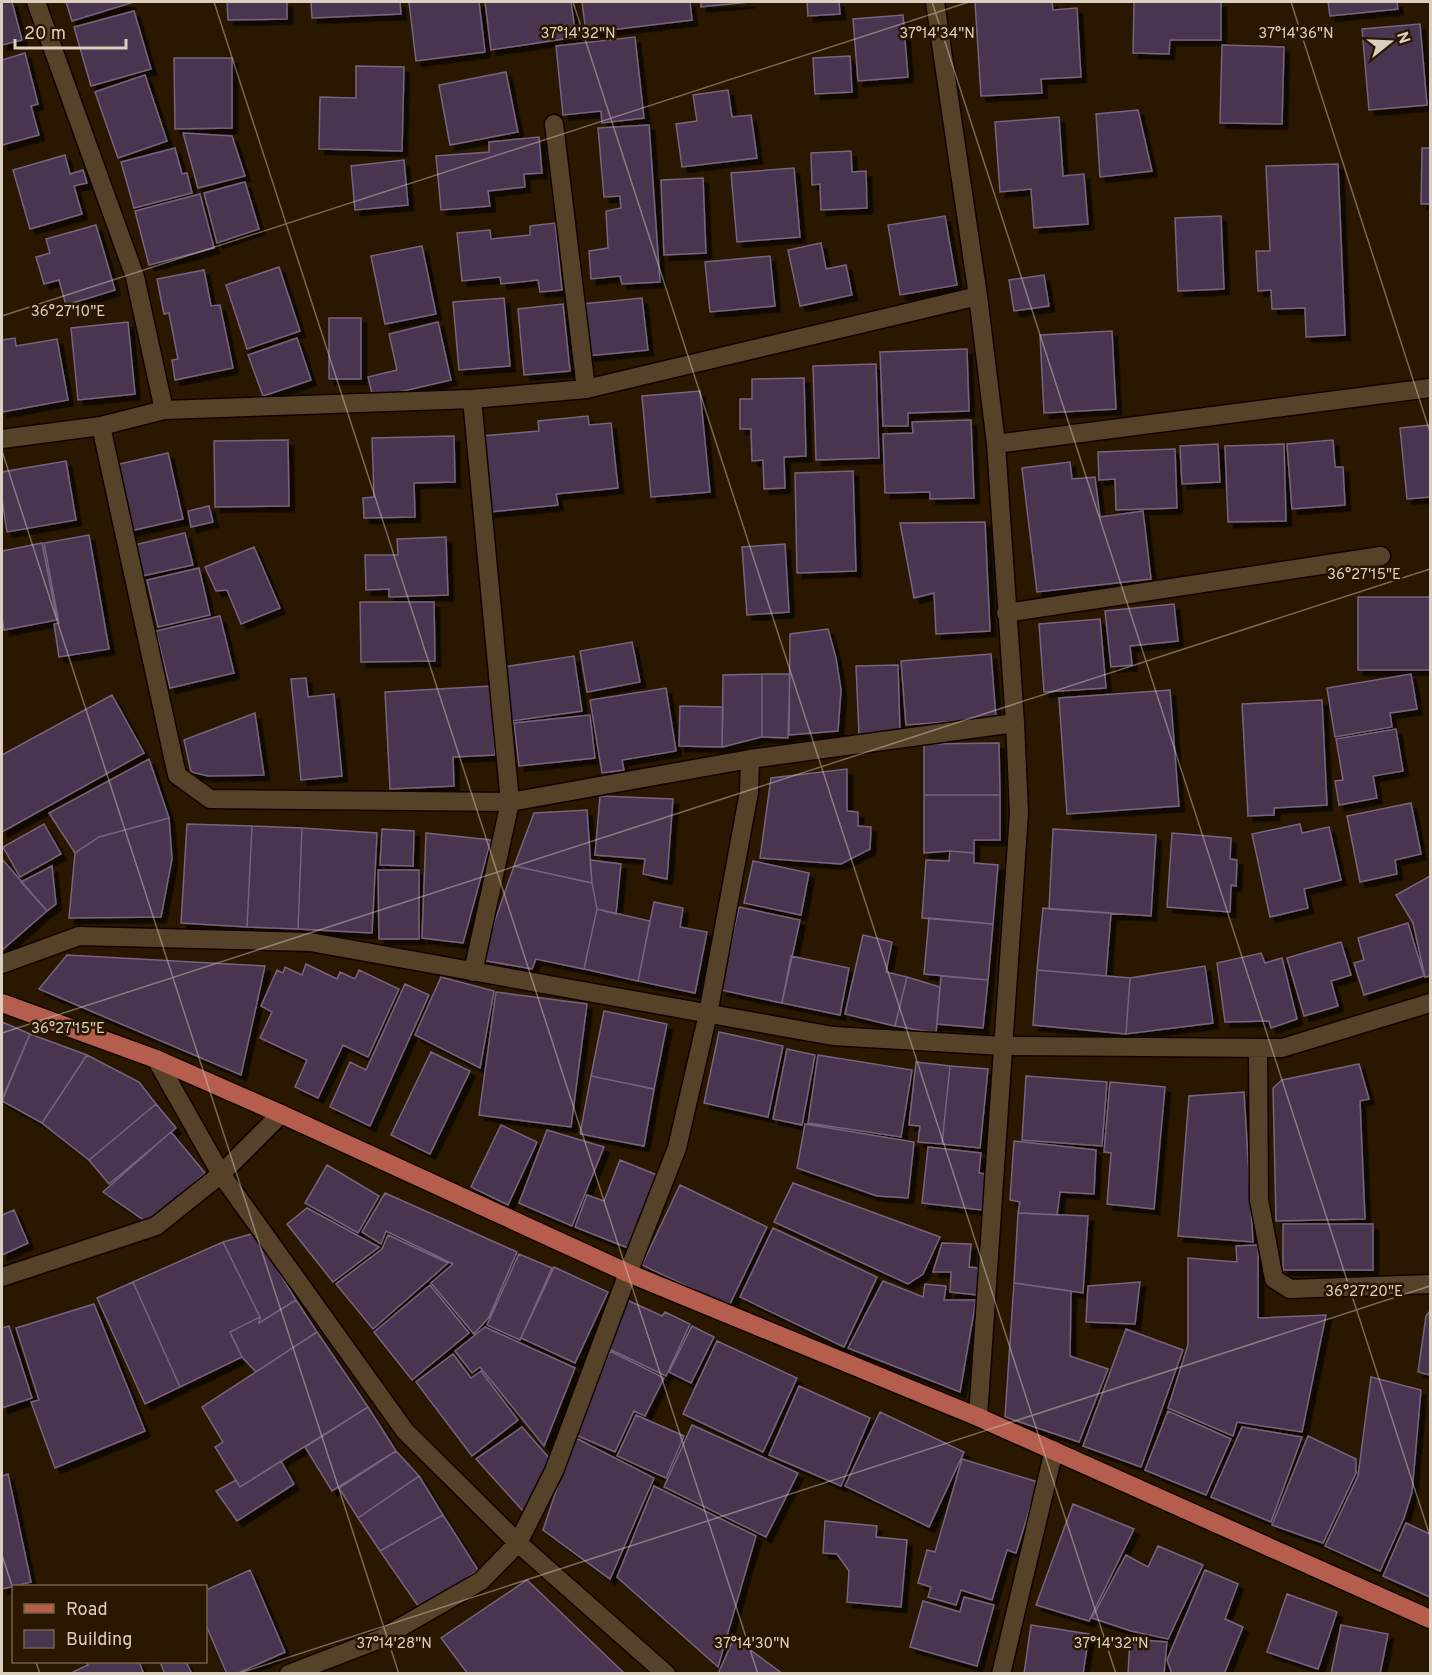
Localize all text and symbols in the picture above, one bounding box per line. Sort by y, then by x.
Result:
scale bar [15,12,126,50]
north arrow [1360,12,1420,72]
text: 20 m [24,23,66,46]
text: 37°14'32"N [540,25,616,44]
text: 37°14'34"N [899,25,975,44]
text: 37°14'36"N [1258,25,1334,44]
text: N [1391,29,1414,47]
text: 36°27'10"E [31,303,105,322]
text: 36°27'15"E [1327,566,1401,585]
text: 36°27'15"E [31,1020,105,1039]
text: 36°27'20"E [1325,1283,1403,1302]
legend [12,1585,207,1663]
text: Road [66,1599,108,1622]
text: Building [66,1629,132,1652]
text: 37°14'28"N [356,1635,432,1654]
text: 37°14'30"N [714,1635,790,1654]
text: 37°14'32"N [1073,1635,1149,1654]

